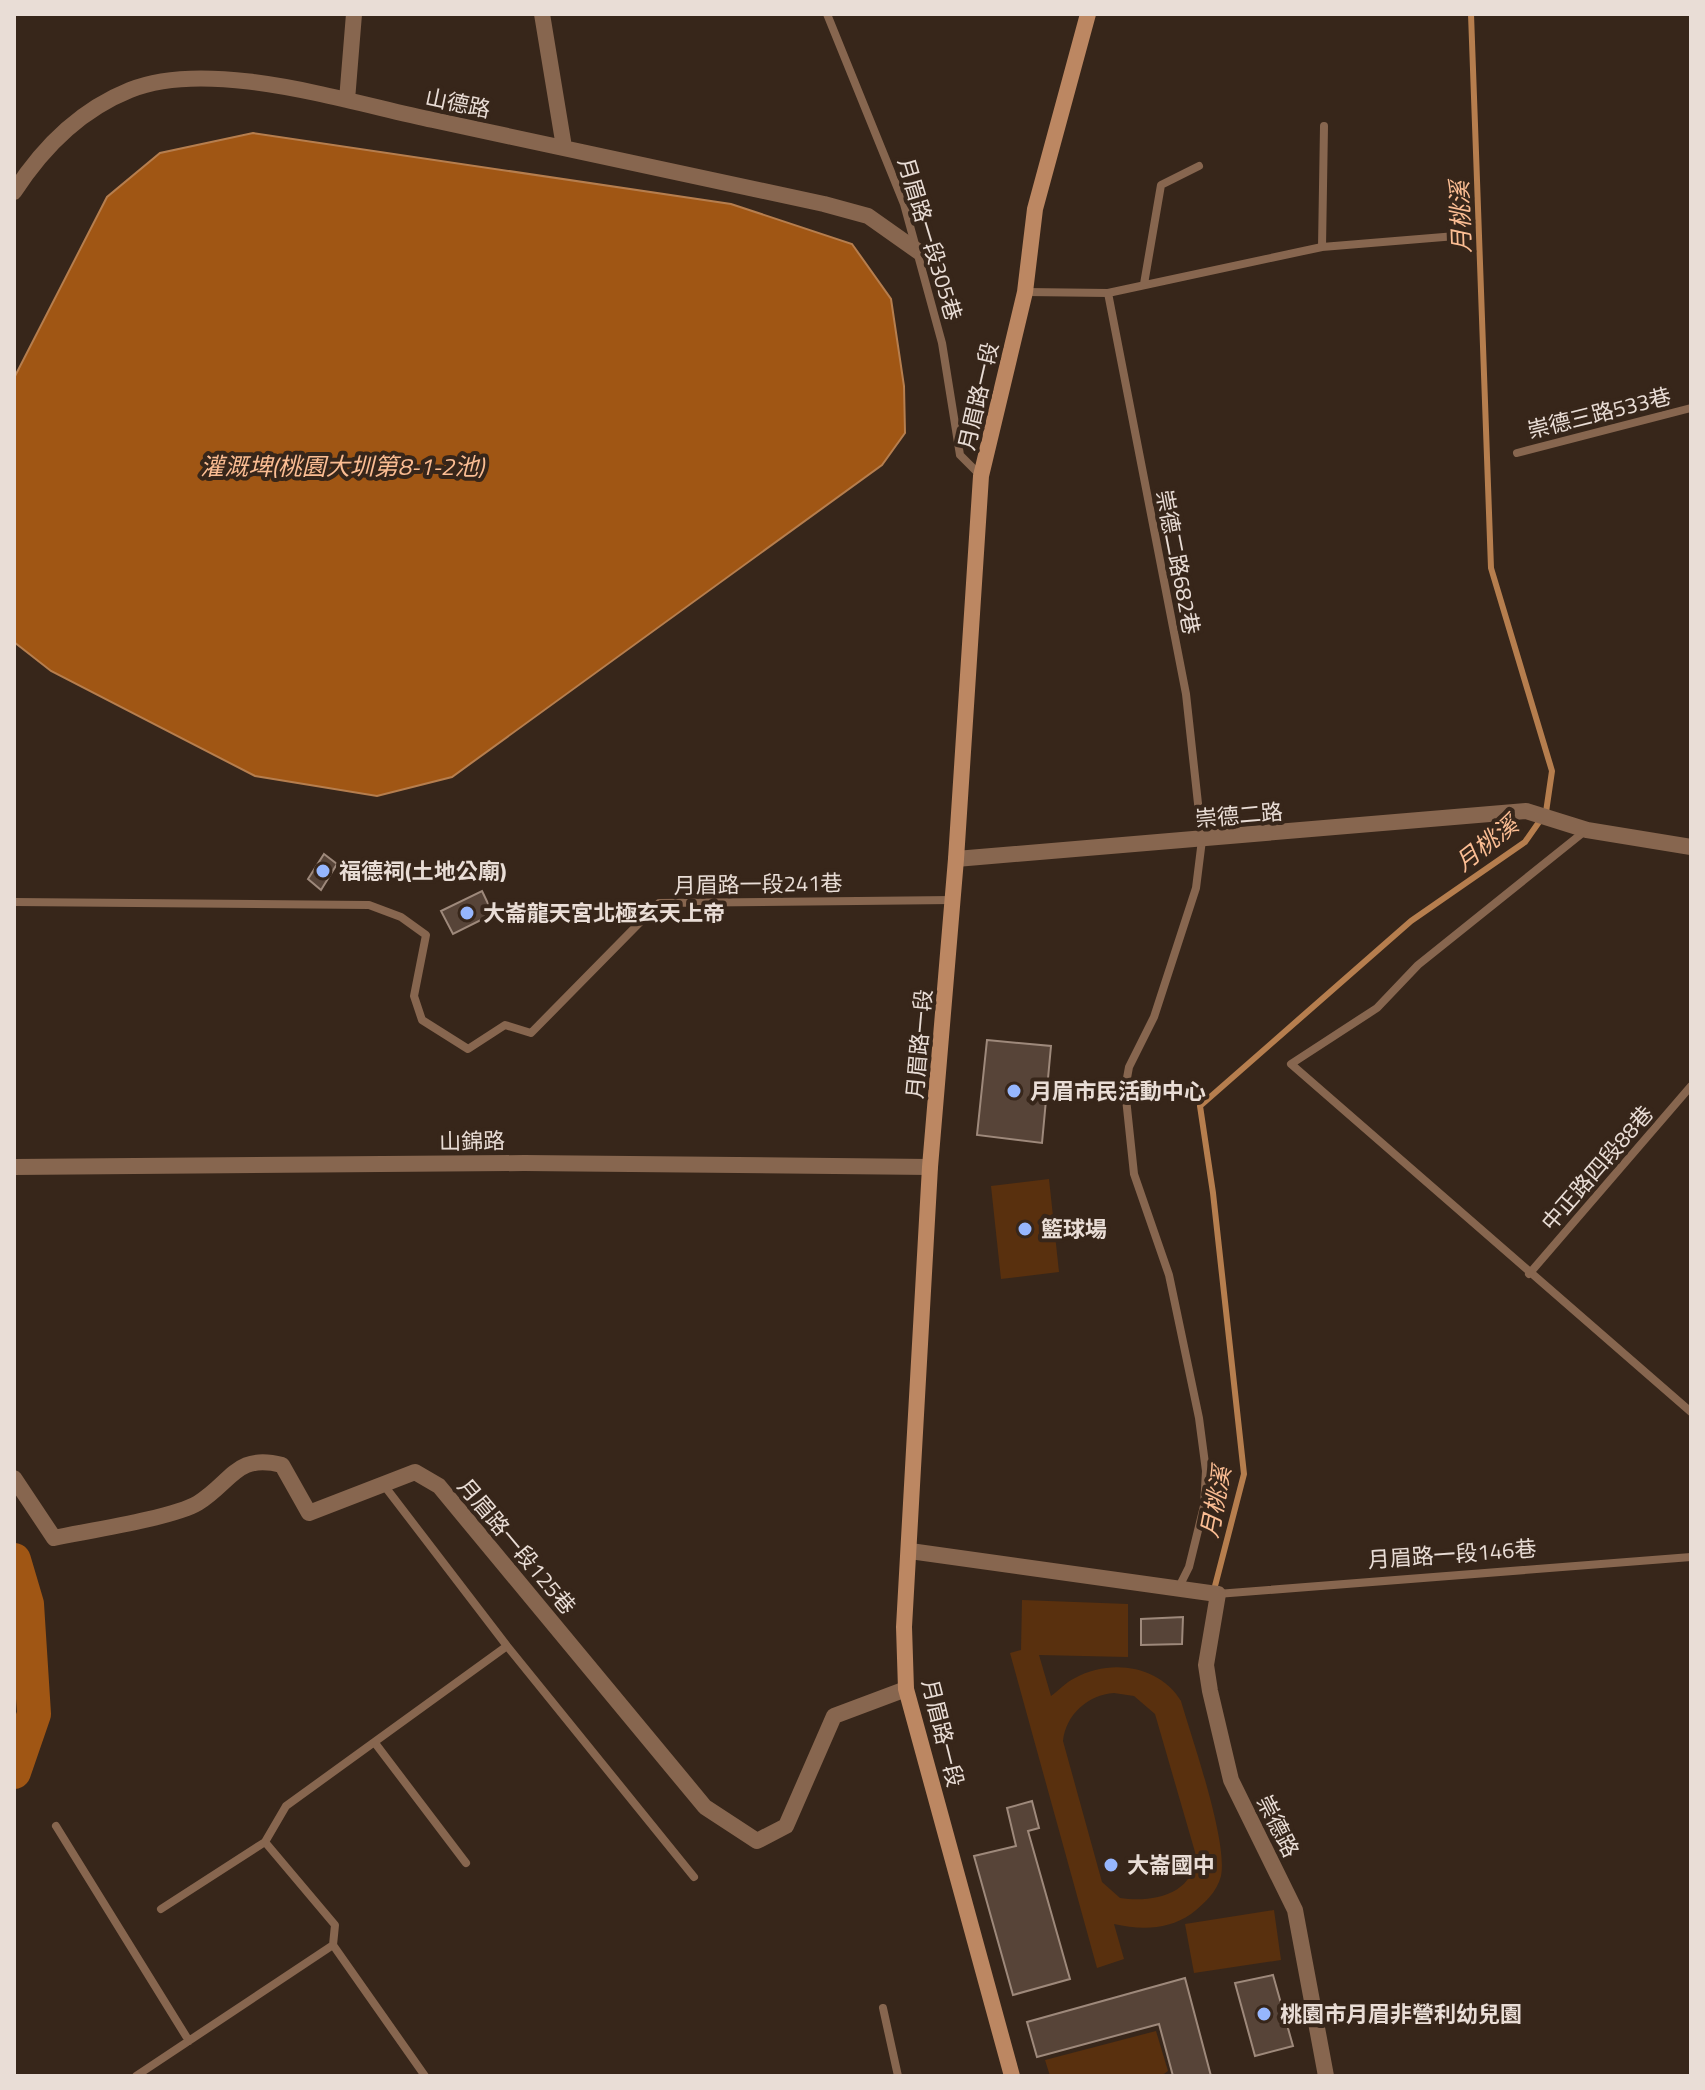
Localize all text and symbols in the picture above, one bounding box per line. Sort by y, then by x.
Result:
street label: 山德路 [422,80,494,126]
street label: 月眉路一段305巷 [889,153,971,325]
water label: 月桃溪 [1441,177,1479,254]
street label: 月眉路一段 [949,339,1007,453]
street label: 崇德三路533巷 [1524,379,1674,447]
water label: 灌溉埤(桃園大圳第8-1-2池) [200,448,485,484]
street label: 崇德二路682巷 [1147,487,1209,637]
street label: 崇德二路 [1194,794,1284,836]
water label: 月桃溪 [1447,805,1528,879]
place label: 福德祠(土地公廟) [339,854,507,888]
marker: 福德祠(土地公廟) [314,862,332,880]
street label: 月眉路一段241巷 [673,866,843,902]
place label: 大崙龍天宮北極玄天上帝 [483,896,725,930]
marker: 大崙龍天宮北極玄天上帝 [458,904,476,922]
street label: 月眉路一段 [897,988,941,1100]
place label: 月眉市民活動中心 [1030,1074,1206,1108]
marker: 月眉市民活動中心 [1005,1082,1023,1100]
street label: 中正路四段88巷 [1533,1098,1661,1238]
street label: 山錦路 [439,1123,505,1159]
place label: 籃球場 [1041,1212,1107,1246]
marker: 籃球場 [1016,1220,1034,1238]
water label: 月桃溪 [1190,1460,1240,1541]
street label: 月眉路一段125巷 [450,1470,584,1622]
street label: 月眉路一段146巷 [1367,1531,1537,1577]
street label: 月眉路一段 [913,1676,973,1790]
street label: 崇德路 [1248,1789,1308,1863]
place label: 大崙國中 [1127,1848,1215,1882]
marker: 大崙國中 [1102,1856,1120,1874]
place label: 桃園市月眉非營利幼兒園 [1280,1997,1522,2031]
marker: 桃園市月眉非營利幼兒園 [1255,2005,1273,2023]

